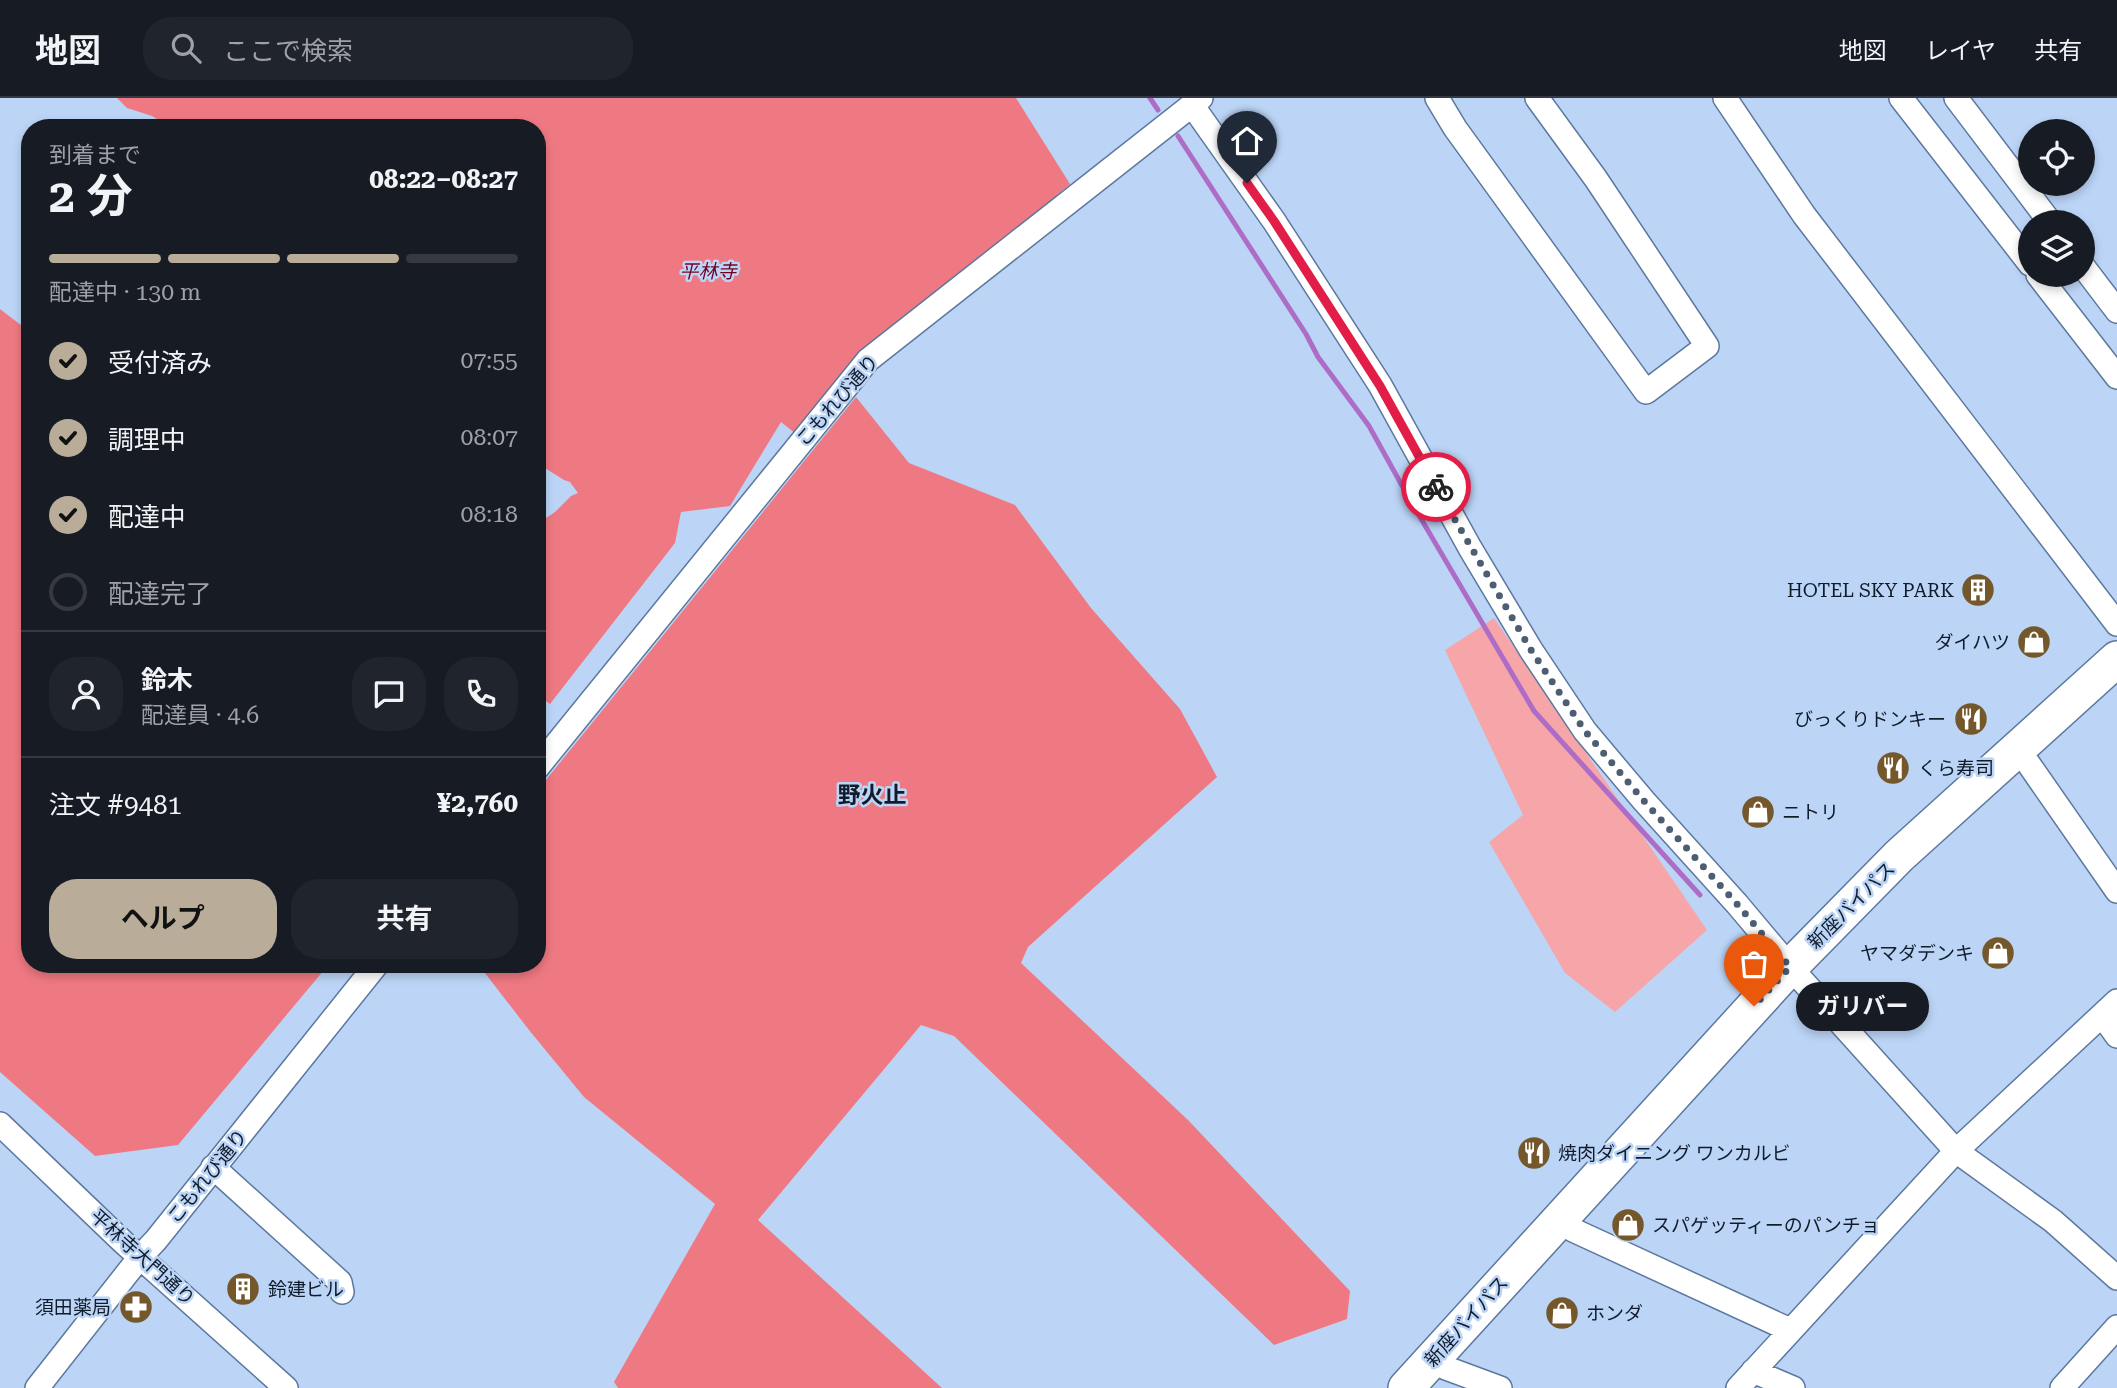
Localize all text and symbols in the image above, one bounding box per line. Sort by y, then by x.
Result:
search box [143,17,633,80]
icon: search [167,29,205,67]
text: 地図 [35,31,101,70]
text: ここで検索 [223,36,353,66]
text: 地図 [1839,37,1887,65]
text: レイヤ [1925,37,1996,65]
text: 共有 [2034,37,2082,65]
pin [1217,111,1277,183]
map controls [2018,119,2095,287]
button: locate [2018,119,2095,196]
icon: home [1228,122,1266,160]
text: 到着まで [49,142,141,169]
text: 08:22–08:27 [369,164,518,194]
text: 2 分 [49,169,132,223]
button: layers [2018,210,2095,287]
park label: 平林寺 [679,260,738,283]
text: 配達中 · 130 m [49,279,201,306]
icon: check [49,342,87,380]
text: 07:55 [461,347,518,374]
text: 受付済み [108,348,212,378]
street label: こもれび通り [791,350,883,451]
icon: check [49,419,87,457]
text: 08:07 [461,424,518,451]
text: 調理中 [108,425,186,455]
courier [1401,452,1471,522]
icon: bike [1417,468,1455,506]
icon: check [49,496,87,534]
text: 08:18 [461,501,518,528]
text: 配達中 [108,502,186,532]
building icon: HOTEL SKY PARK [1959,571,1997,609]
text: 配達完了 [108,579,212,609]
place label: HOTEL SKY PARK [1787,579,1954,602]
shop icon: ダイハツ [2015,623,2053,661]
place label: ダイハツ [1934,631,2010,654]
button: person [49,657,123,731]
button: chat [352,657,426,731]
button: phone [444,657,518,731]
text: 鈴木 [141,665,193,695]
restaurant icon: びっくりドンキー [1952,700,1990,738]
text: 配達員 · 4.6 [141,702,259,729]
place label: びっくりドンキー [1794,708,1946,731]
restaurant icon: くら寿司 [1874,749,1912,787]
place label: くら寿司 [1918,757,1994,780]
district label: 野火止 [838,782,907,809]
text: ¥2,760 [437,788,518,818]
text: 注文 #9481 [49,790,182,820]
shop icon: ニトリ [1739,793,1777,831]
place label: ニトリ [1782,801,1839,824]
street label: 新座バイパス [1803,857,1900,954]
button: ヘルプ [49,879,277,959]
button: 共有 [291,879,518,959]
pin [1724,934,1784,1006]
shop icon: ヤマダデンキ [1979,934,2017,972]
place label: ヤマダデンキ [1860,942,1974,965]
icon: bag [1735,945,1773,983]
callout: ガリバー [1796,982,1929,1030]
text: ガリバー [1817,993,1909,1020]
street label: こもれび通り [163,1125,252,1228]
restaurant icon: 焼肉ダイニング ワンカルビ [1515,1134,1553,1172]
place label: 焼肉ダイニング ワンカルビ [1558,1142,1791,1165]
street label: 平林寺大門通り [86,1204,200,1310]
shop icon: スパゲッティーのパンチョ [1609,1206,1647,1244]
place label: スパゲッティーのパンチョ [1652,1214,1880,1237]
building icon: 鈴建ビル [224,1270,262,1308]
street label: 新座バイパス [1420,1271,1513,1371]
place label: 鈴建ビル [268,1278,344,1301]
pharmacy icon: 須田薬局 [117,1288,155,1326]
shop icon: ホンダ [1543,1294,1581,1332]
place label: 須田薬局 [35,1296,111,1319]
place label: ホンダ [1586,1302,1643,1325]

